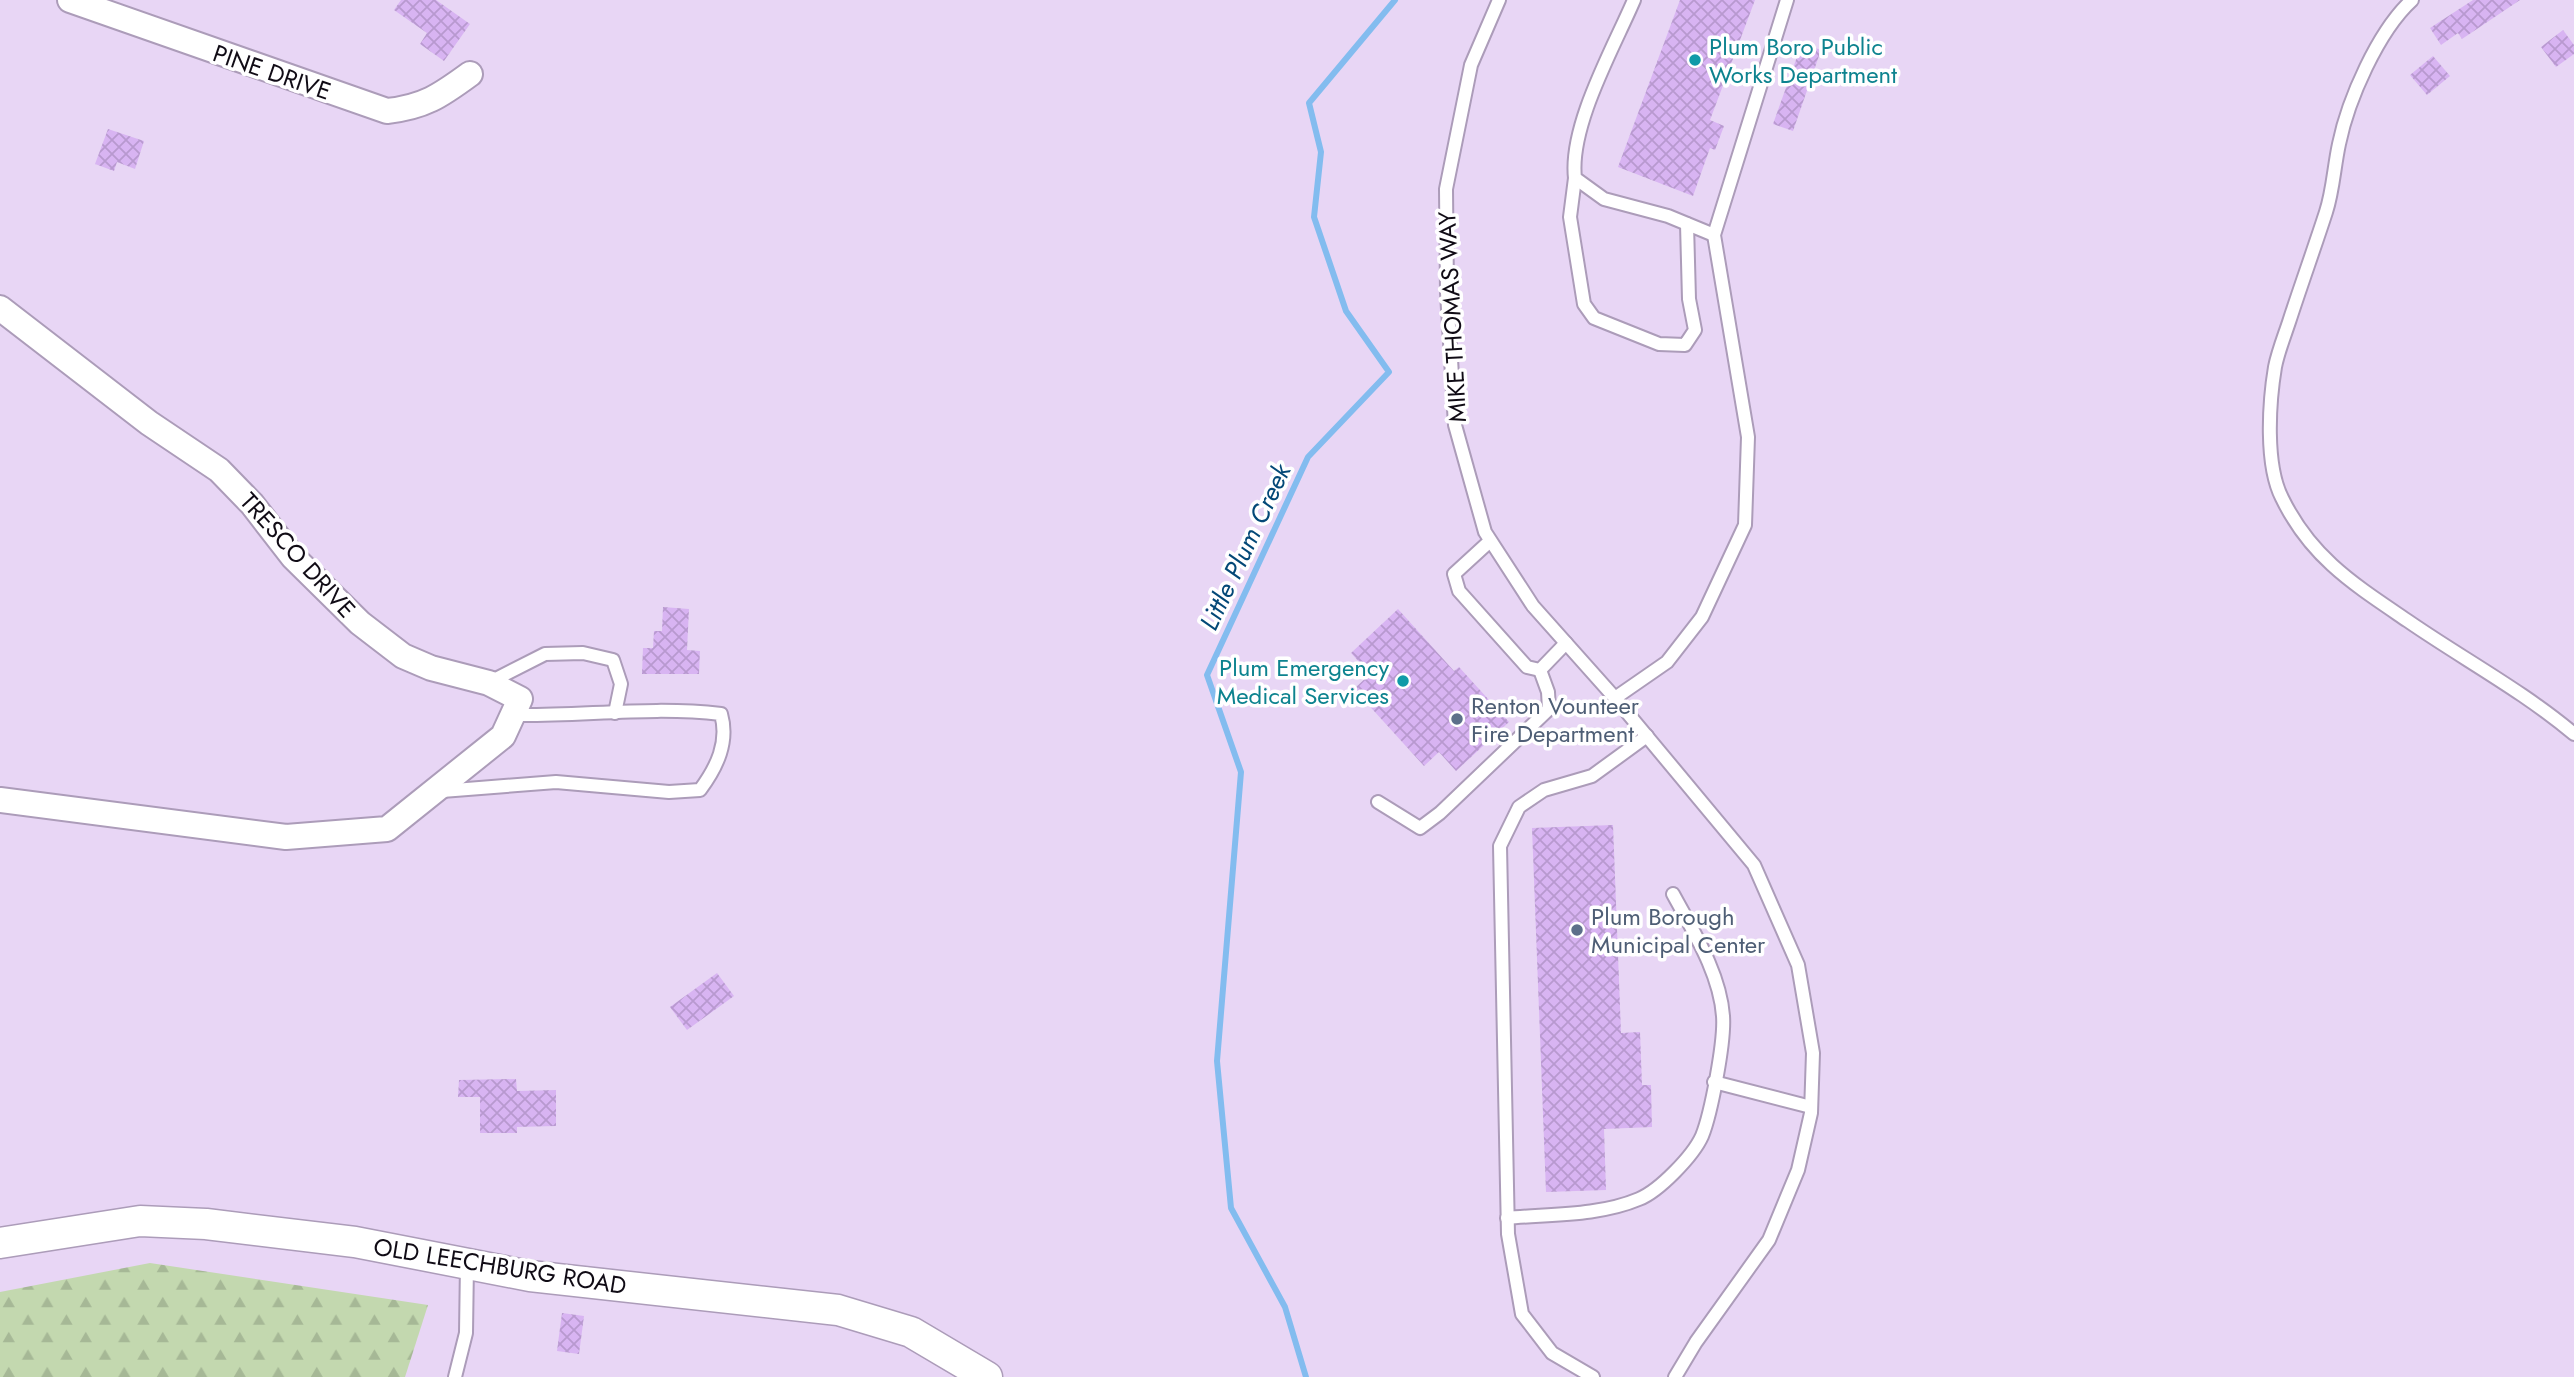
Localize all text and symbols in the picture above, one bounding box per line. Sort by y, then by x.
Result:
place label: Plum Boro Public Works Department [1709,29,1897,92]
street label: PINE DRIVE [208,35,336,109]
marker: Plum Boro Public Works Department [1687,52,1703,68]
street label: MIKE THOMAS WAY [1429,210,1475,423]
water label: Little Plum Creek [1190,456,1301,636]
street label: TRESCO DRIVE [232,484,364,626]
place label: Plum Emergency Medical Services [1217,650,1389,713]
marker: Plum Emergency Medical Services [1395,673,1411,689]
place label: Renton Vounteer Fire Department [1471,688,1640,751]
marker: Renton Vounteer Fire Department [1449,711,1465,727]
place label: Plum Borough Municipal Center [1591,899,1766,962]
marker: Plum Borough Municipal Center [1569,922,1585,938]
street label: OLD LEECHBURG ROAD [371,1229,629,1303]

